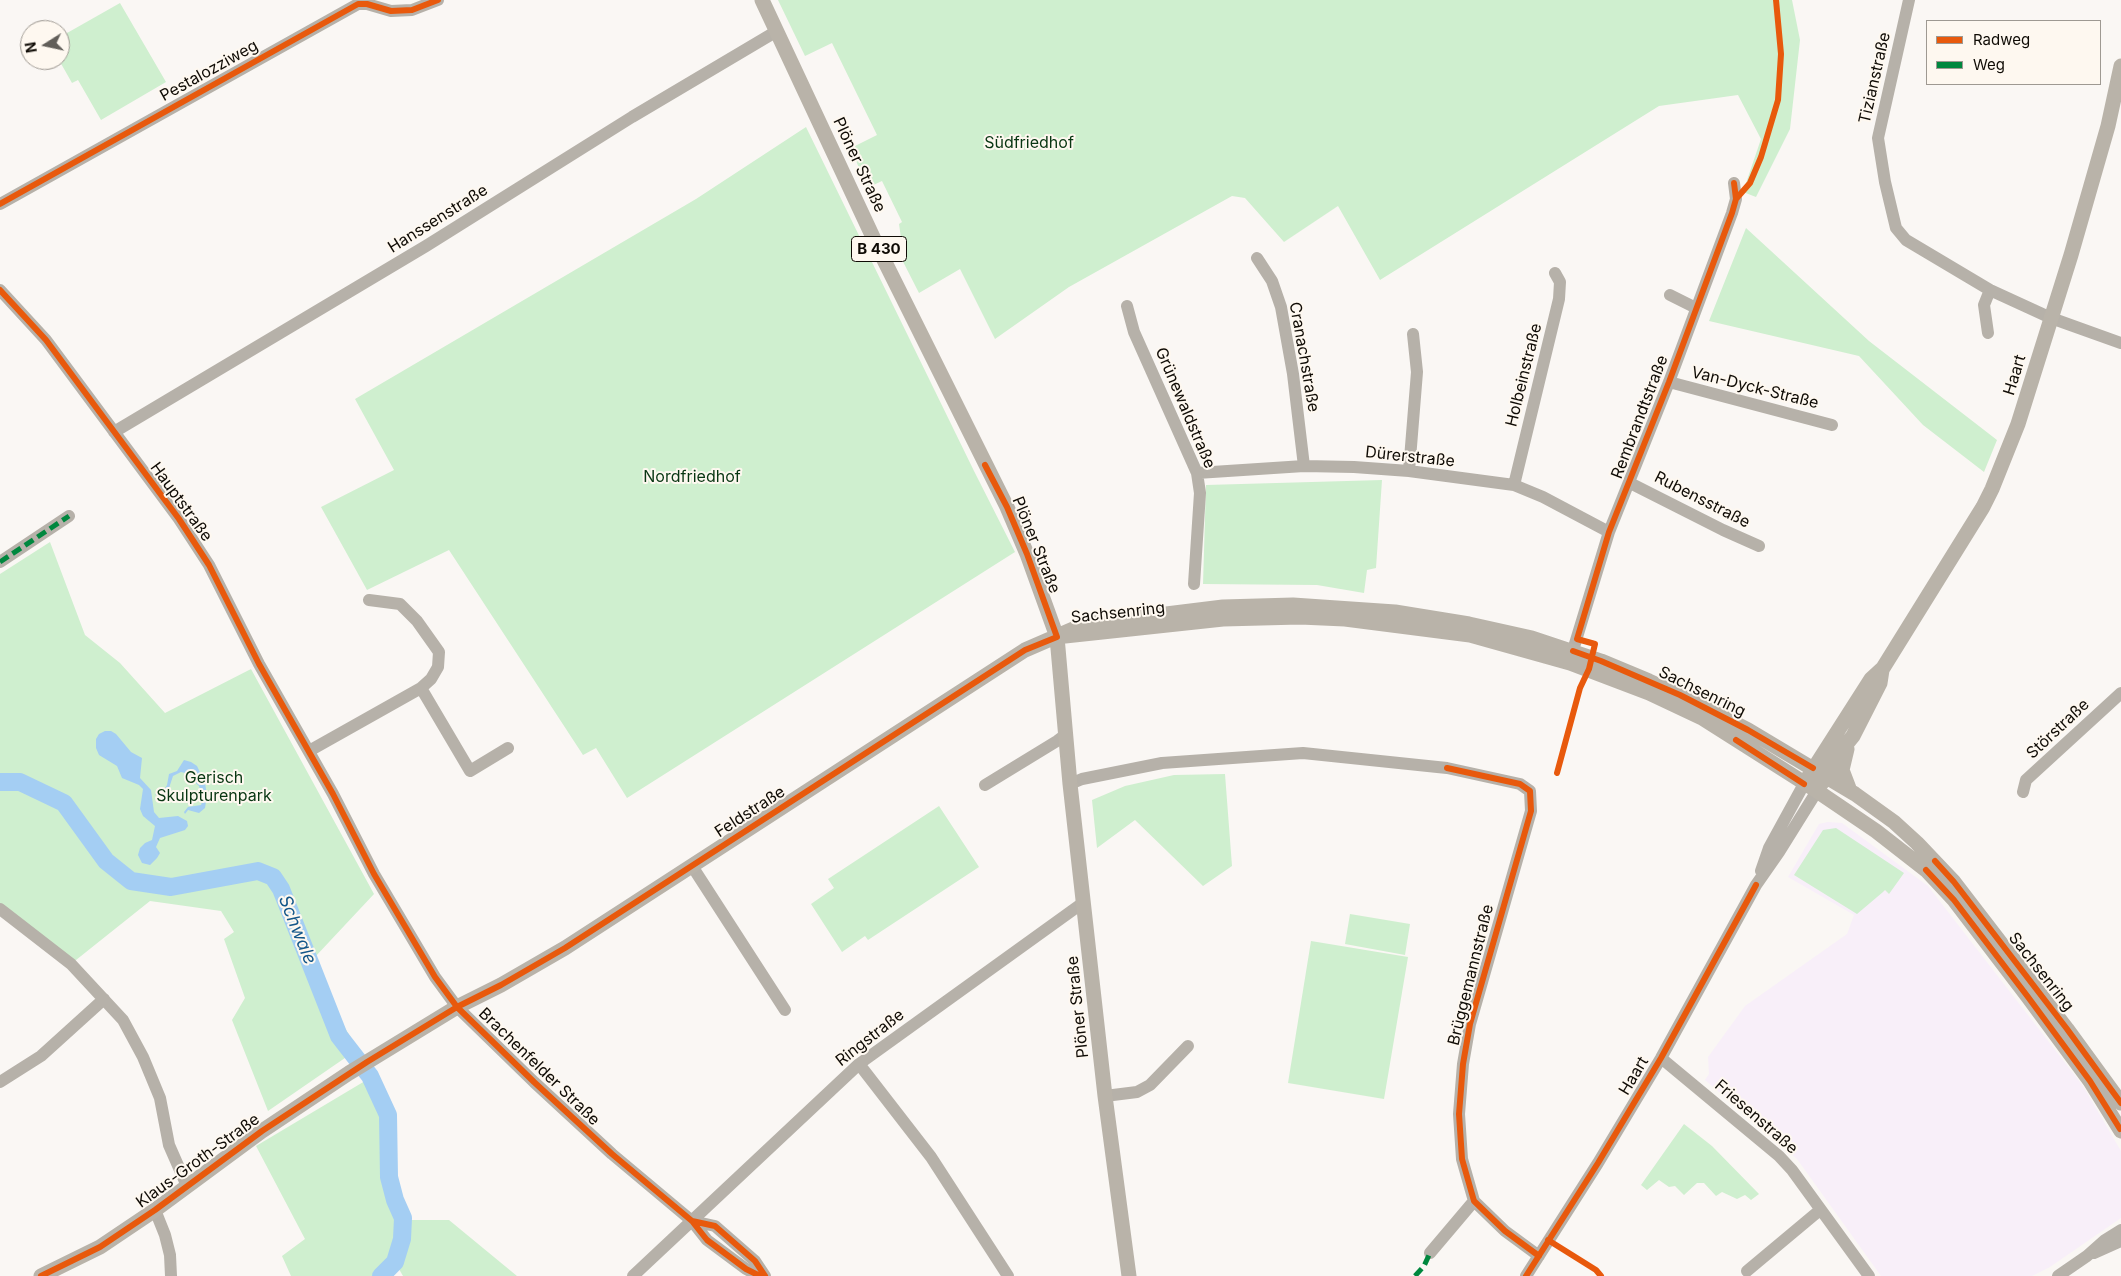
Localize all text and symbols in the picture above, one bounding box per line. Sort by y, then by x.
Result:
north arrow [20,20,70,70]
legend [1926,20,2101,85]
street label: Tizianstraße [1855,30,1895,126]
text: Radweg [1973,30,2030,49]
street label: Pestalozziweg [157,36,261,106]
text: N [21,41,40,54]
text: Weg [1973,55,2005,74]
street label: Plöner Straße [829,114,889,216]
park label: Südfriedhof [984,133,1074,153]
street label: Hanssenstraße [385,181,491,257]
road number: B 430 [852,236,906,262]
street label: Cranachstraße [1285,300,1323,414]
street label: Holbeinstraße [1502,321,1546,429]
street label: Grünewaldstraße [1151,345,1219,471]
street label: Haart [2000,352,2030,398]
street label: Rembrandtstraße [1608,353,1672,481]
street label: Van-Dyck-Straße [1689,363,1821,413]
street label: Dürerstraße [1364,443,1456,471]
street label: Hauptstraße [146,459,216,545]
park label: Nordfriedhof [643,467,741,487]
street label: Rubensstraße [1651,468,1753,532]
street label: Plöner Straße [1008,494,1064,596]
street label: Sachsenring [1070,599,1166,627]
street label: Sachsenring [1655,663,1749,721]
street label: Störstraße [2023,695,2093,763]
park label: Gerisch Skulpturenpark [156,768,272,806]
street label: Feldstraße [711,782,789,842]
water label: Schwale [273,892,321,968]
street label: Brüggemannstraße [1444,902,1498,1048]
street label: Sachsenring [2004,929,2078,1015]
street label: Plöner Straße [1063,955,1093,1059]
street label: Brachenfelder Straße [474,1004,604,1130]
street label: Ringstraße [832,1005,908,1071]
street label: Haart [1615,1053,1653,1099]
street label: Friesenstraße [1711,1076,1801,1158]
street label: Klaus-Groth-Straße [133,1110,263,1212]

